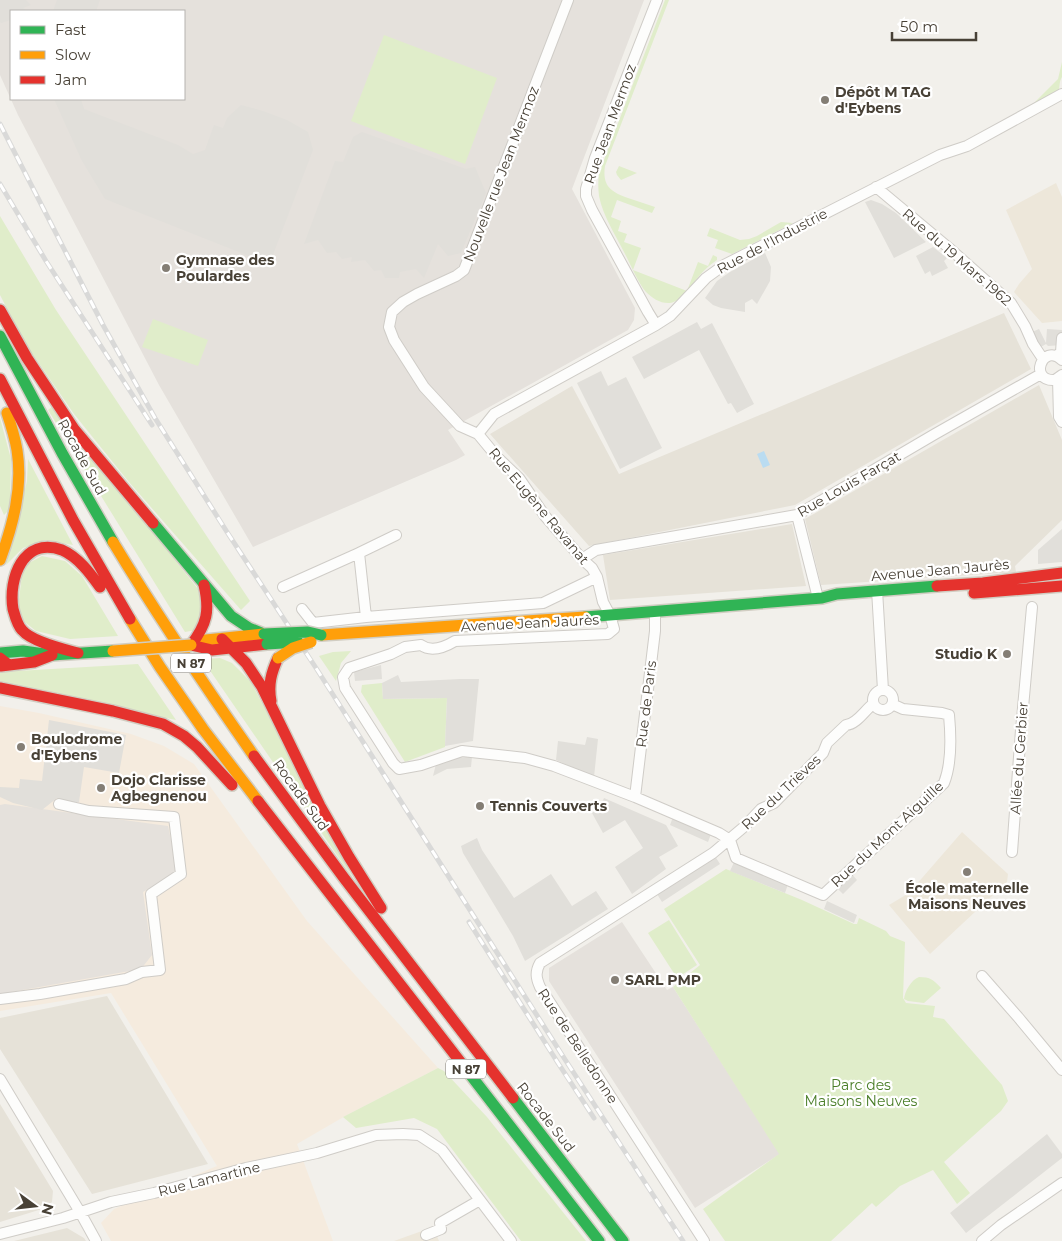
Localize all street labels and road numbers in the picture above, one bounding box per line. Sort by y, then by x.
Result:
street label: Rue Jean Mermoz [580,62,640,186]
street label: Nouvelle rue Jean Mermoz [459,84,543,264]
street label: Rue de l'Industrie [714,204,830,278]
street label: Rue du 19 Mars 1962 [899,205,1015,309]
street label: Rocade Sud [54,416,110,498]
street label: Rue Eugène Ravanat [485,444,593,568]
street label: Rue Louis Farçat [794,447,904,521]
street label: Avenue Jean Jaurès [870,555,1010,585]
street label: Avenue Jean Jaurès [460,610,600,636]
road number: N 87 [171,654,211,672]
street label: Rue de Paris [632,659,660,749]
street label: Allée du Gerbier [1006,701,1032,815]
street label: Rue du Trièves [737,750,825,833]
street label: Rocade Sud [269,756,333,834]
street label: Rue du Mont Aiguille [827,777,947,891]
street label: Rue de Belledonne [534,985,622,1107]
road number: N 87 [446,1060,486,1078]
street label: Rocade Sud [513,1078,579,1156]
street label: Rue Lamartine [156,1158,262,1200]

